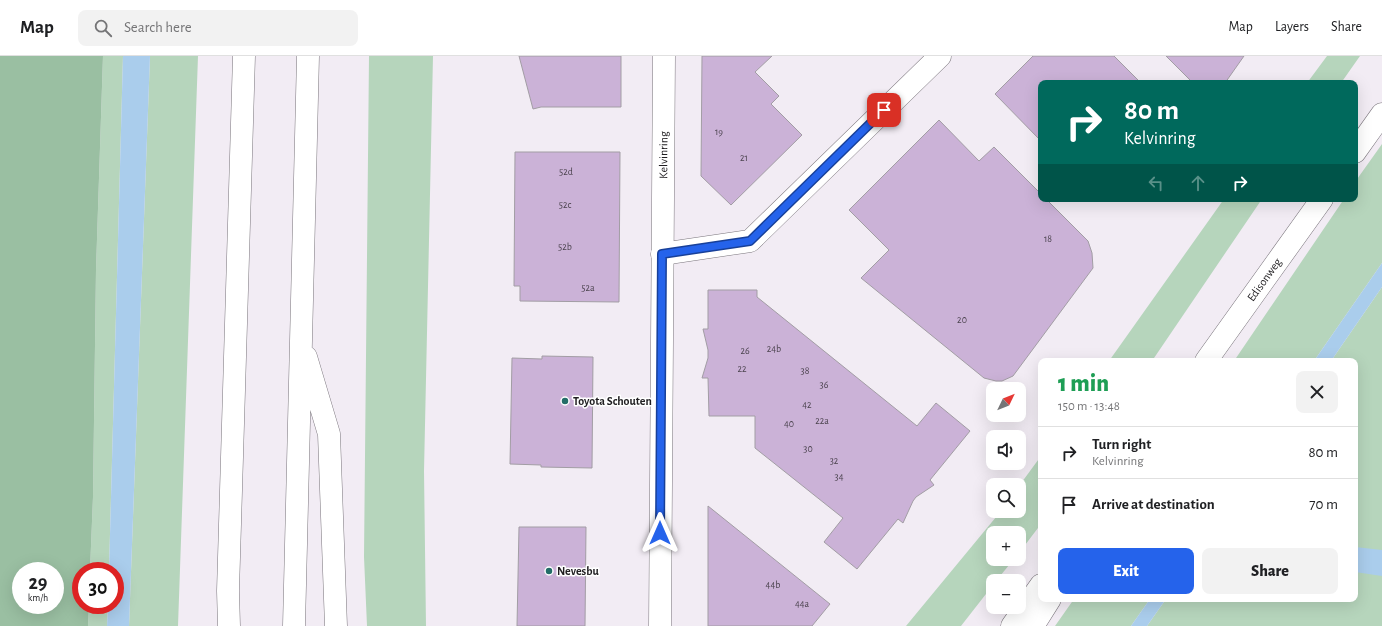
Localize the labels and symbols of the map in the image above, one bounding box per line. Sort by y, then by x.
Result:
pin [867,93,901,127]
house number: 19 [715,127,723,137]
street label: Kelvinring [657,131,669,179]
house number: 21 [740,153,748,163]
house number: 52d [559,167,573,177]
house number: 52c [559,200,571,210]
house number: 18 [1044,234,1052,244]
house number: 52b [558,242,572,252]
street label: Edisonweg [1245,256,1284,304]
house number: 52a [581,283,595,293]
house number: 20 [957,315,967,325]
house number: 24b [767,344,781,354]
house number: 26 [740,346,750,356]
house number: 22 [737,364,747,374]
house number: 38 [801,366,810,376]
house number: 36 [820,380,829,390]
north arrow [986,382,1026,422]
place label: Toyota Schouten [573,395,652,408]
marker: Toyota Schouten [560,396,570,406]
house number: 42 [802,400,812,410]
house number: 22a [815,416,829,426]
house number: 40 [784,419,794,429]
house number: 30 [803,444,813,454]
house number: 32 [830,456,839,466]
house number: 34 [835,472,844,482]
position arrow [639,512,681,554]
speed limit sign: 30 [72,562,124,614]
place label: Nevesbu [557,565,600,577]
marker: Nevesbu [544,566,554,576]
house number: 44b [766,580,780,590]
house number: 44a [795,599,809,609]

